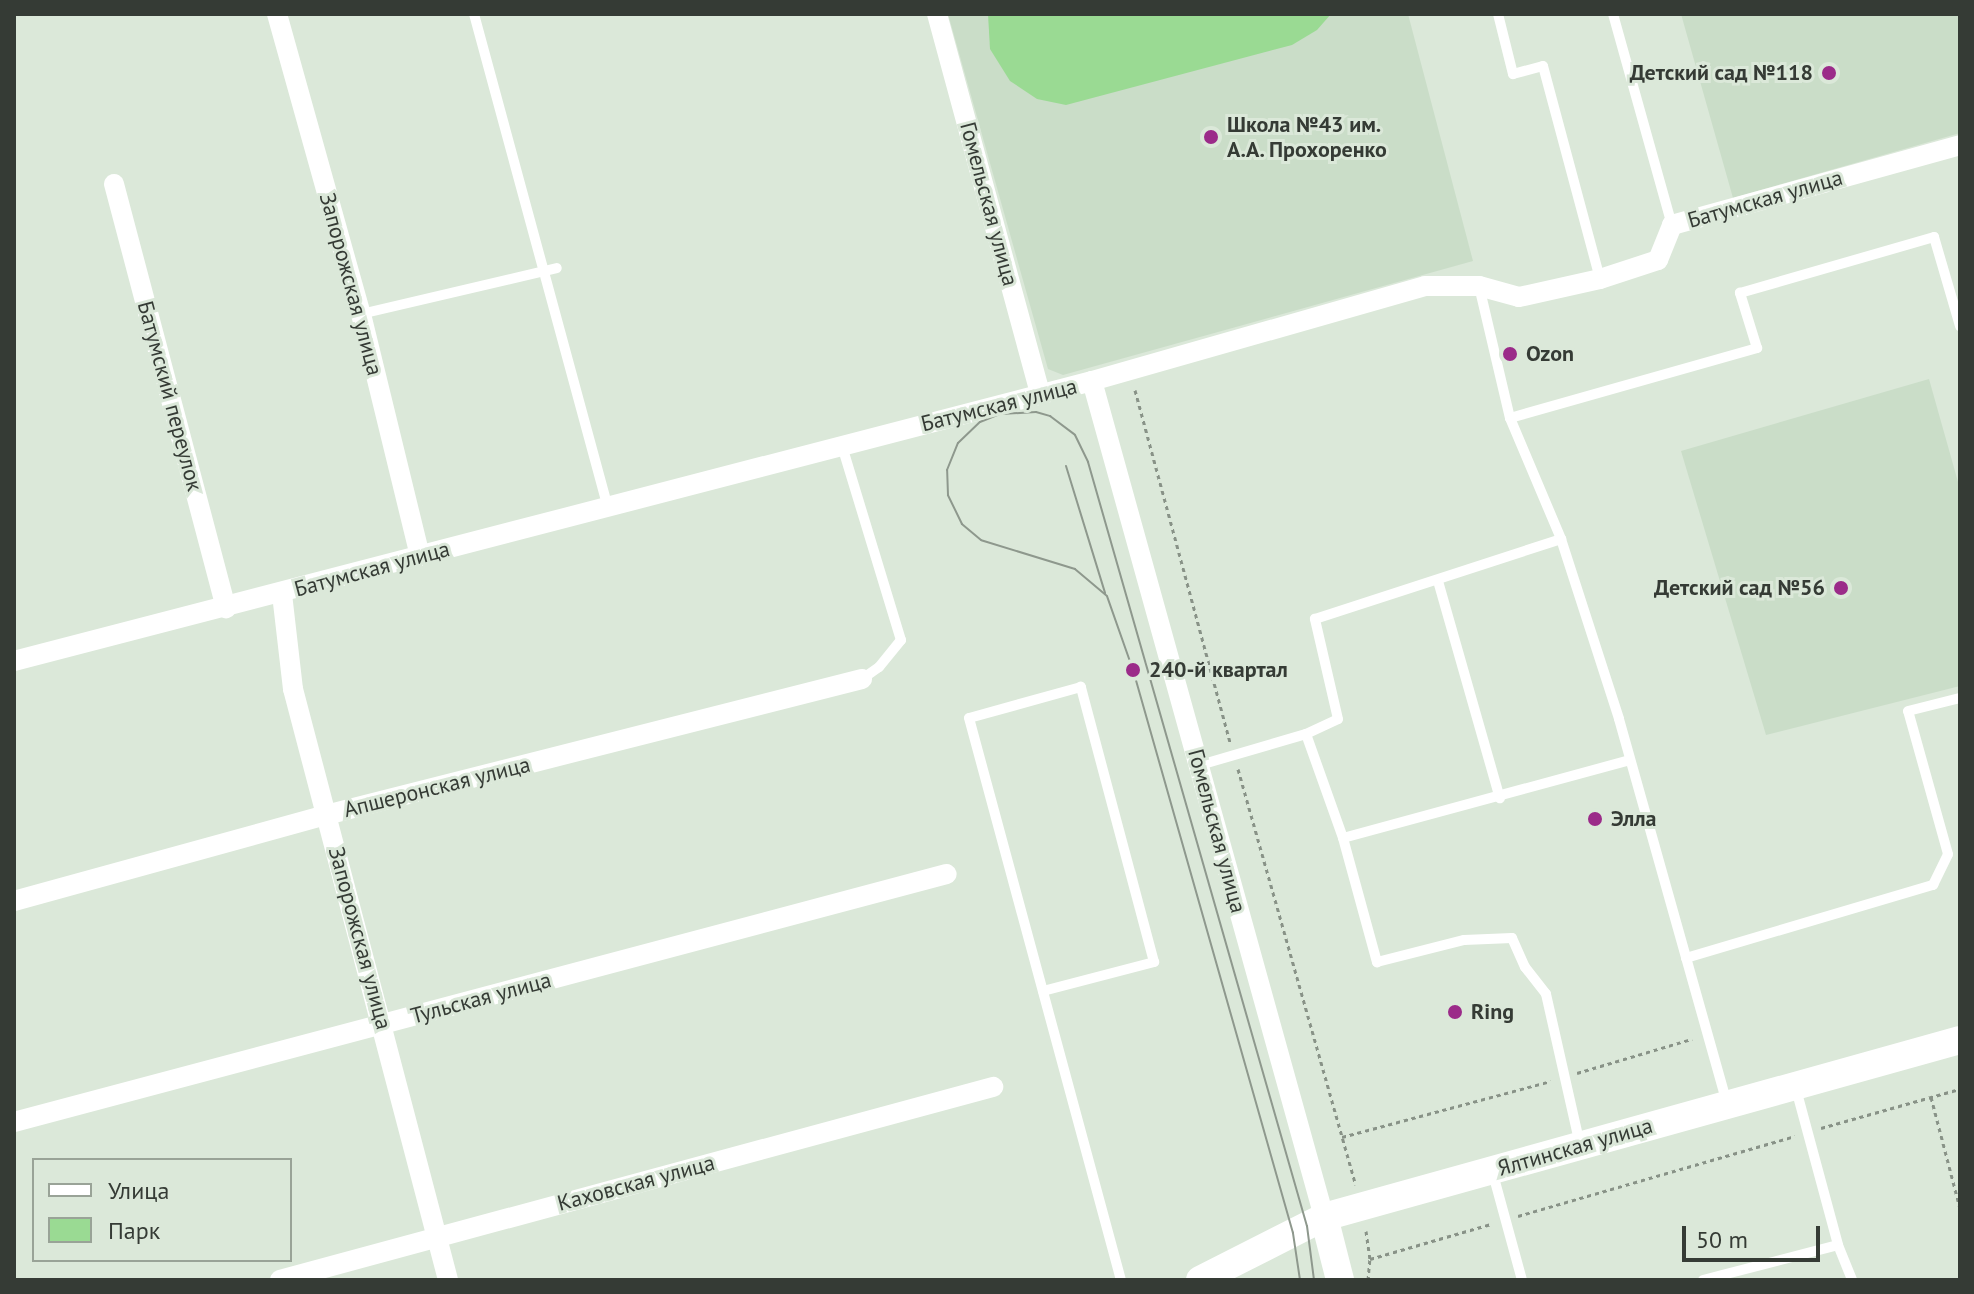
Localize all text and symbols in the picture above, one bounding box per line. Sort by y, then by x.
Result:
place label: Детский сад №118 [1630,60,1813,86]
marker: Детский сад №118 [1820,64,1838,82]
place label: Школа №43 им. А.А. Прохоренко [1227,111,1388,162]
street label: Гомельская улица [954,119,1024,289]
marker: Школа №43 им. А.А. Прохоренко [1202,128,1220,146]
street label: Батумская улица [1685,164,1845,234]
street label: Запорожская улица [314,190,388,378]
street label: Батумский переулок [132,298,208,494]
place label: Ozon [1526,341,1574,367]
marker: Ozon [1501,345,1519,363]
street label: Батумская улица [918,373,1080,437]
street label: Батумская улица [291,536,453,602]
place label: Детский сад №56 [1654,575,1825,601]
marker: Детский сад №56 [1832,579,1850,597]
place label: 240-й квартал [1149,657,1288,683]
marker: 240-й квартал [1124,661,1142,679]
street label: Гомельская улица [1182,746,1252,916]
street label: Апшеронская улица [341,751,533,823]
place label: Элла [1611,806,1656,832]
marker: Элла [1586,810,1604,828]
street label: Запорожская улица [323,844,397,1032]
street label: Тульская улица [408,967,554,1029]
place label: Ring [1471,999,1514,1025]
marker: Ring [1446,1003,1464,1021]
street label: Ялтинская улица [1495,1112,1655,1182]
street label: Каховская улица [555,1149,717,1217]
legend [32,1158,292,1262]
text: Улица [108,1175,169,1206]
scale bar [1686,1210,1824,1260]
text: Парк [108,1215,160,1246]
text: 50 m [1696,1224,1748,1255]

